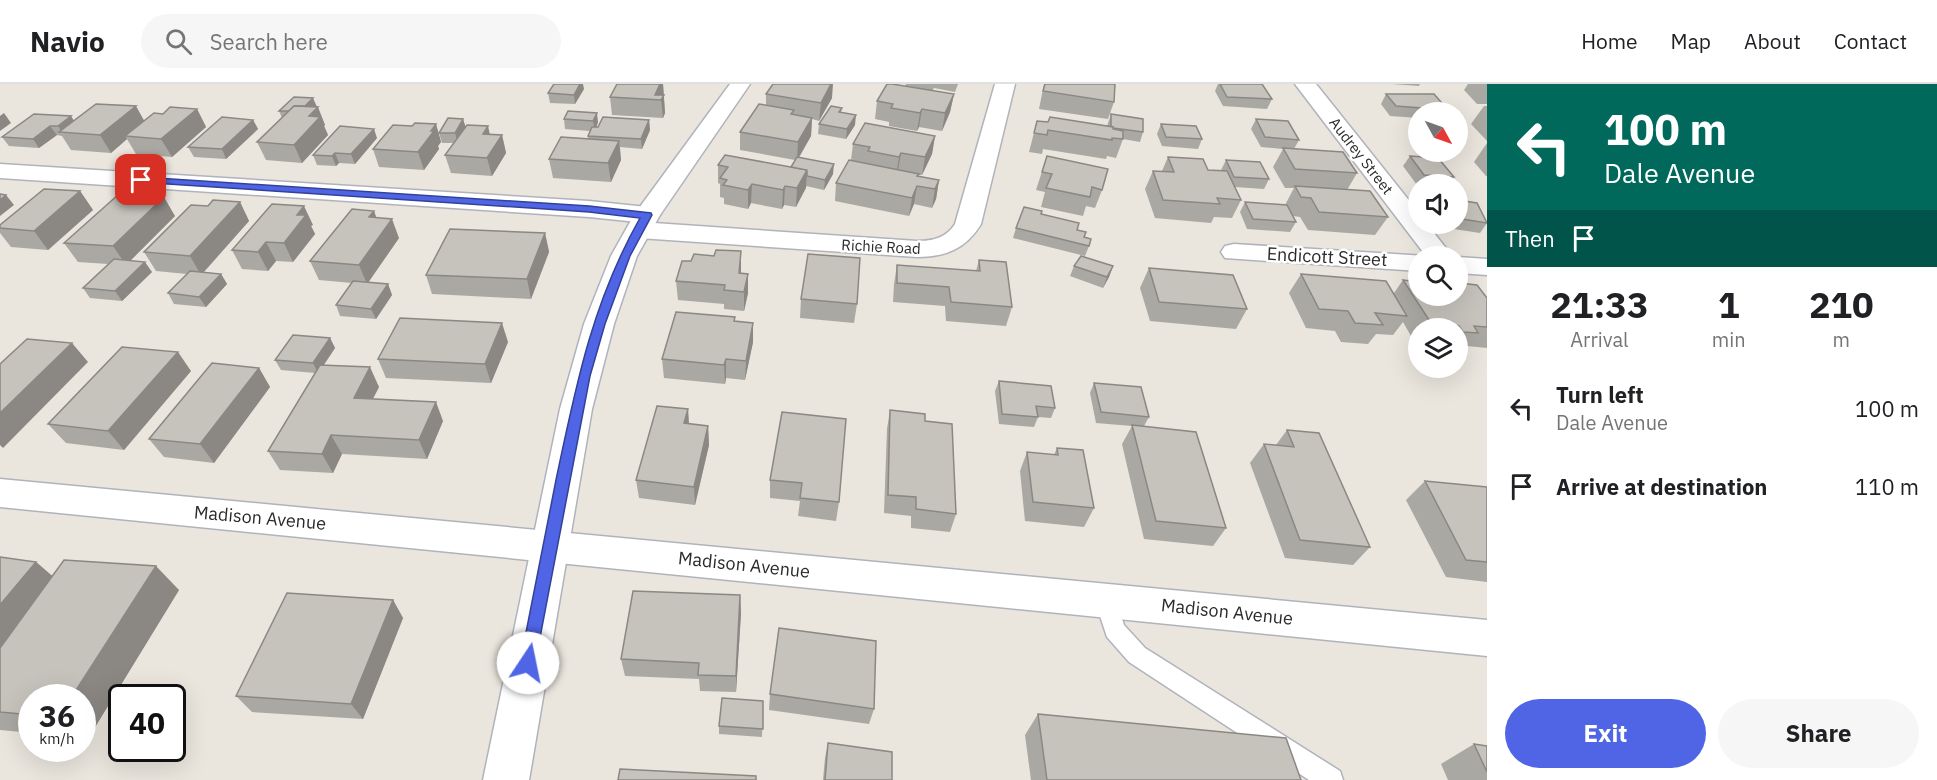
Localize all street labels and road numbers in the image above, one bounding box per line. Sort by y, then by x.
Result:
street label: Audrey Street [1325,113,1397,198]
street label: Richie Road [841,235,921,258]
street label: Endicott Street [1266,242,1388,271]
street label: Madison Avenue [193,500,327,535]
street label: Madison Avenue [677,546,811,583]
street label: Madison Avenue [1160,593,1294,630]

